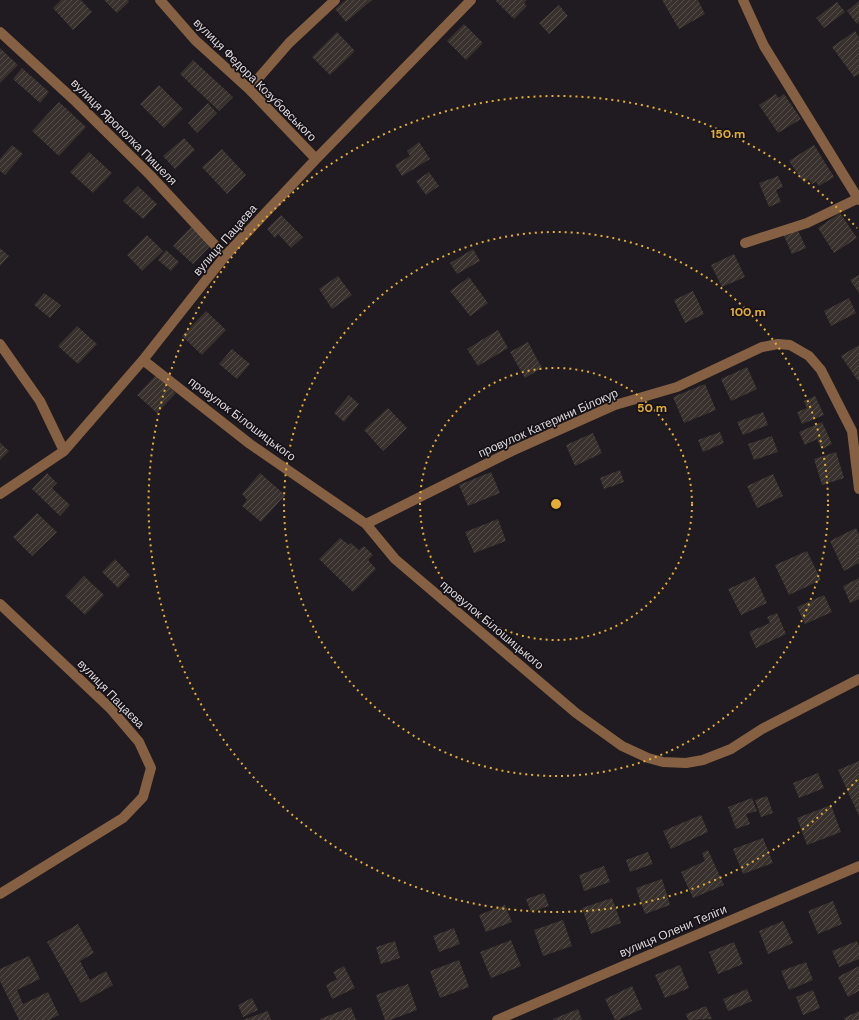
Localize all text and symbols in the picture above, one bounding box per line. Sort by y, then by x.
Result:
street label: вулиця Федора Козубовського [190,15,320,145]
street label: вулиця Ярополка Пишеля [67,75,181,189]
text: 150 m [711,126,745,142]
street label: вулиця Пацаєва [189,201,261,279]
text: 100 m [730,304,766,320]
street label: провулок Білошицького [185,373,299,465]
street label: провулок Катерини Білокур [476,385,621,461]
text: 50 m [637,400,667,416]
centre of rings [549,497,563,511]
street label: провулок Білошицького [437,577,547,673]
street label: вулиця Пацаєва [74,656,148,732]
street label: вулиця Олени Теліги [617,901,729,961]

